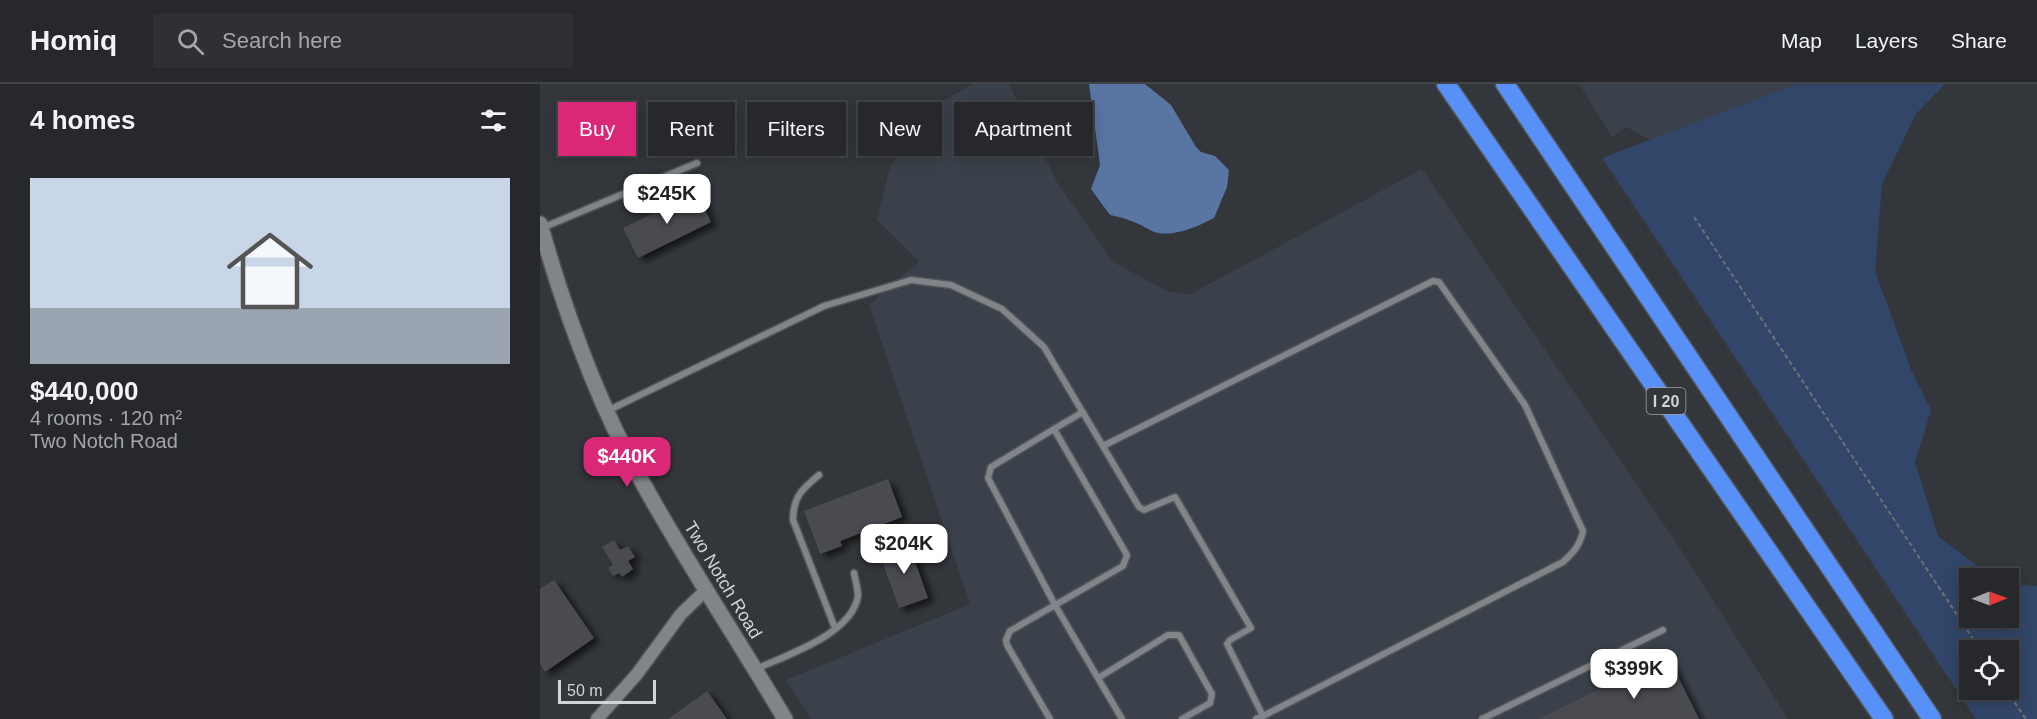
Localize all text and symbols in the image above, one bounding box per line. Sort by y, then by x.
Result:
search box [153,14,573,68]
text: Homiq [30,25,117,56]
icon: search [174,25,207,58]
text: Search here [222,28,342,53]
text: Map [1781,29,1822,52]
text: Layers [1855,29,1918,52]
text: Share [1951,29,2007,52]
chip: Buy [558,102,636,156]
chip: Rent [648,102,735,156]
chip: Filters [747,102,846,156]
chip: New [858,102,942,156]
chip: Apartment [954,102,1093,156]
icon: filters [477,104,510,137]
text: 4 homes [30,105,136,135]
pin: $245K [625,174,709,225]
text: $245K [638,182,696,204]
icon: home [216,217,324,325]
text: $440,000 [30,376,138,406]
road number: I 20 [1646,388,1686,414]
text: 4 rooms · 120 m² [30,407,182,429]
text: Two Notch Road [30,430,178,452]
pin: $440K [585,437,669,488]
text: $440K [598,445,656,467]
street label: Two Notch Road [680,518,766,642]
pin: $204K [862,524,946,575]
text: $204K [875,532,933,554]
north arrow [1959,568,2019,628]
map controls [1959,568,2019,700]
button: locate [1959,640,2019,700]
pin: $399K [1592,649,1676,700]
text: $399K [1605,657,1663,679]
scale bar [558,677,656,704]
text: 50 m [567,682,603,699]

